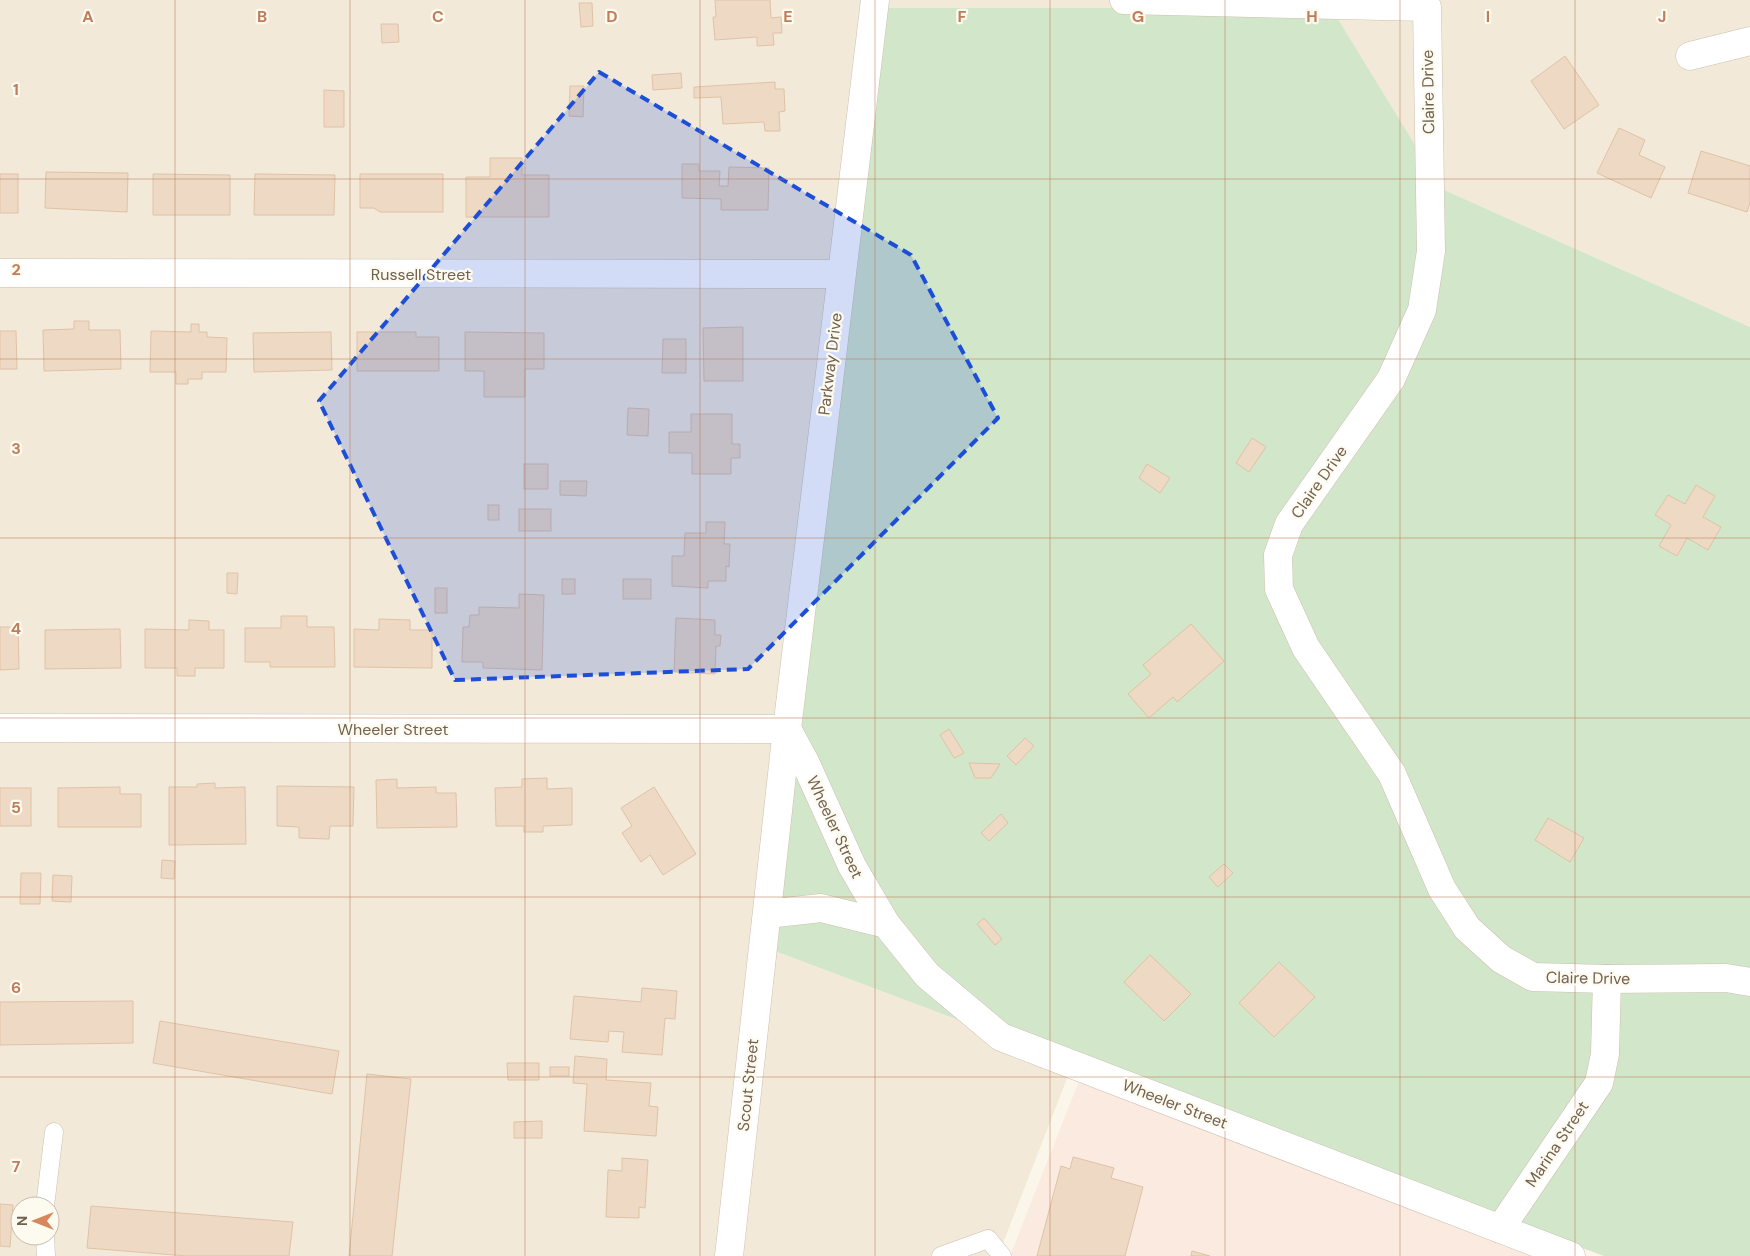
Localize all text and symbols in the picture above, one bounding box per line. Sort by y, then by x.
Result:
text: A [82,6,94,27]
text: B [257,6,267,27]
text: C [432,6,444,27]
text: D [606,6,618,27]
text: E [783,6,793,27]
text: F [958,6,967,27]
text: G [1132,6,1144,27]
text: H [1306,6,1318,27]
text: I [1486,6,1490,27]
text: J [1658,6,1666,27]
street label: Claire Drive [1417,50,1439,134]
text: 1 [13,79,19,100]
text: 2 [11,259,21,280]
street label: Russell Street [371,264,471,285]
street label: Parkway Drive [813,312,847,416]
text: 3 [11,438,21,459]
street label: Claire Drive [1286,441,1352,523]
text: 4 [11,618,21,639]
street label: Wheeler Street [337,719,449,740]
street label: Wheeler Street [802,772,868,882]
text: 5 [11,797,21,818]
street label: Claire Drive [1546,967,1630,989]
text: 6 [11,977,21,998]
street label: Scout Street [733,1038,763,1132]
street label: Wheeler Street [1119,1074,1231,1134]
street label: Marina Street [1520,1097,1594,1191]
text: 7 [12,1156,21,1177]
north arrow [10,1196,60,1246]
text: N [13,1216,31,1226]

